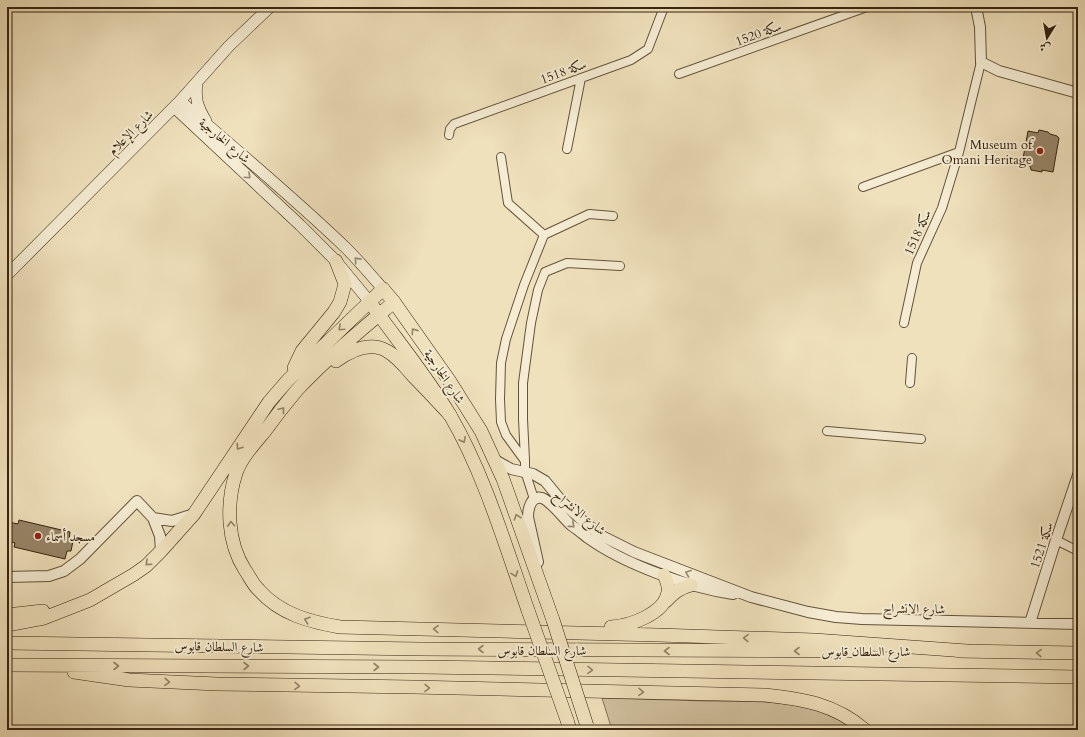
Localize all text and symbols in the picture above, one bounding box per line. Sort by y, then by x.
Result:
street label: سكة 1520 [733,17,784,51]
north arrow [1027,18,1067,58]
text: ش [1038,39,1052,56]
street label: سكة 1518 [538,55,589,89]
street label: شارع الإعلام [104,106,159,161]
street label: شارع الخارجية [194,114,254,169]
place label: Museum of Omani Heritage [942,136,1034,169]
marker: Museum of Omani Heritage [1035,146,1045,156]
one-way arrow [243,171,251,179]
street label: سكة 1518 [900,207,936,258]
one-way arrow [354,257,361,265]
one-way arrow [338,323,346,330]
one-way arrow [411,328,419,335]
street label: شارع الخارجية [418,346,469,408]
one-way arrow [277,407,284,414]
one-way arrow [458,436,466,443]
one-way arrow [236,443,244,450]
street label: شارع الانشراح [548,486,609,541]
one-way arrow [513,514,522,521]
one-way arrow [567,520,575,527]
street label: سكة 1521 [1026,520,1058,571]
one-way arrow [226,521,235,527]
place label: مسجد أسماء [46,528,95,546]
marker: مسجد أسماء [33,531,43,541]
one-way arrow [145,558,153,566]
one-way arrow [511,570,519,577]
one-way arrow [685,570,692,578]
street label: شارع الانشراح [883,599,945,621]
one-way arrow [303,616,310,624]
one-way arrow [433,625,439,633]
one-way arrow [743,633,749,642]
street label: شارع السلطان قابوس [174,637,264,659]
street label: شارع السلطان قابوس [498,642,586,662]
street label: شارع السلطان قابوس [822,643,910,663]
one-way arrow [478,645,484,653]
one-way arrow [664,646,670,655]
one-way arrow [794,647,800,655]
one-way arrow [1036,648,1042,657]
one-way arrow [113,662,119,670]
one-way arrow [243,662,249,670]
one-way arrow [373,663,379,671]
one-way arrow [587,666,593,674]
one-way arrow [164,678,170,686]
one-way arrow [294,682,300,690]
one-way arrow [424,683,430,692]
one-way arrow [638,688,644,697]

